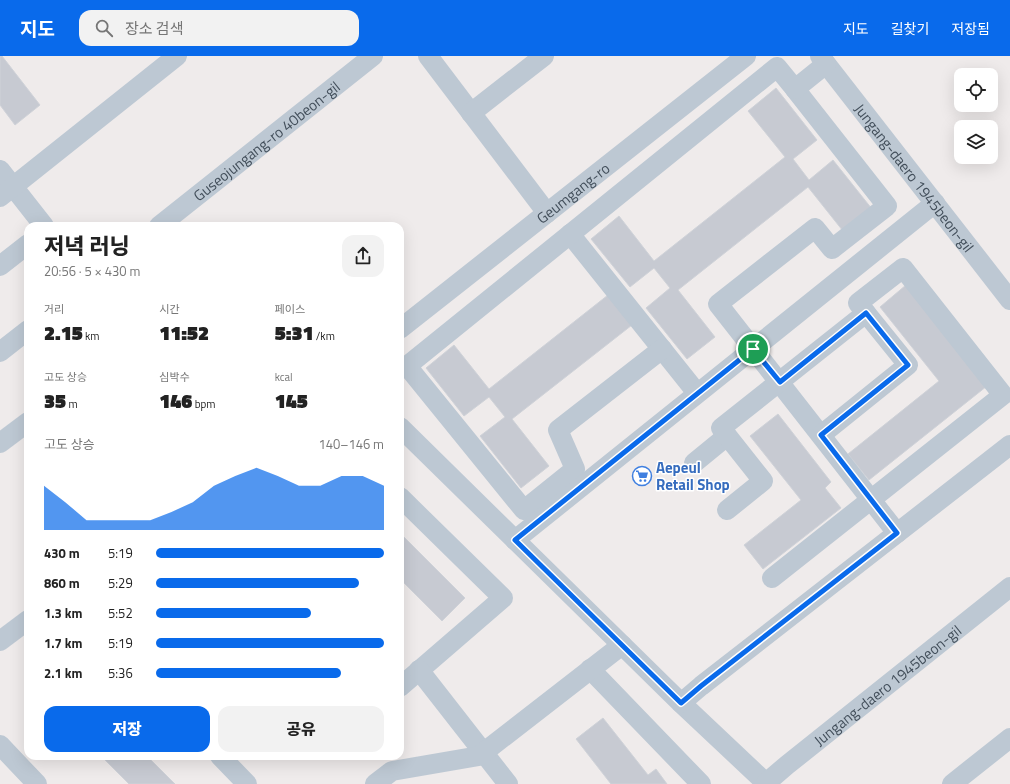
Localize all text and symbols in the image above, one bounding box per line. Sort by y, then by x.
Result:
search box [79,10,359,46]
text: 지도 [20,14,55,43]
icon: search [93,17,115,39]
text: 장소 검색 [125,17,183,40]
text: 지도 [843,18,869,39]
text: 길찾기 [891,18,929,39]
text: 저장됨 [951,18,990,39]
map controls [954,68,998,164]
button: locate [954,68,998,112]
street label: Guseojungang-ro 40beon-gil [188,75,345,206]
street label: Jungang-daero 1945beon-gil [849,98,980,257]
button: layers [954,120,998,164]
street label: Geumgang-ro [531,156,614,229]
text: 저녁 러닝 [44,229,130,263]
button: share [342,235,384,277]
text: 20:56 · 5 × 430 m [44,261,140,281]
text: 거리 [44,301,64,317]
text: 시간 [159,301,180,317]
text: 페이스 [275,301,305,317]
text: 2.15 [44,317,83,348]
text: 11:52 [159,317,209,348]
text: 5:31 [275,317,313,348]
text: km [83,328,100,344]
text: /km [313,328,335,344]
pin [736,332,770,366]
icon: arrive [742,338,764,360]
text: 고도 상승 [44,369,87,385]
text: 심박수 [159,369,190,385]
text: kcal [275,369,293,385]
text: 35 [44,385,66,416]
text: 146 [159,385,192,416]
text: 145 [275,385,308,416]
text: m [66,396,78,412]
text: bpm [192,396,216,412]
text: 고도 상승 [44,434,95,454]
text: 140–146 m [318,434,384,454]
place label: Aepeul Retail Shop [656,456,730,496]
supermarket icon: Aepeul Retail Shop [631,465,653,487]
text: 430 m [44,543,80,563]
text: 5:19 [108,543,133,563]
text: 860 m [44,573,80,593]
text: 5:29 [108,573,133,593]
text: 1.3 km [44,603,82,623]
text: 5:52 [108,603,133,623]
street label: Jungang-daero 1945beon-gil [809,619,966,751]
text: 1.7 km [44,633,82,653]
text: 5:19 [108,633,133,653]
text: 2.1 km [44,663,82,683]
text: 5:36 [108,663,133,683]
button: 저장 [44,706,210,752]
button: 공유 [218,706,384,752]

